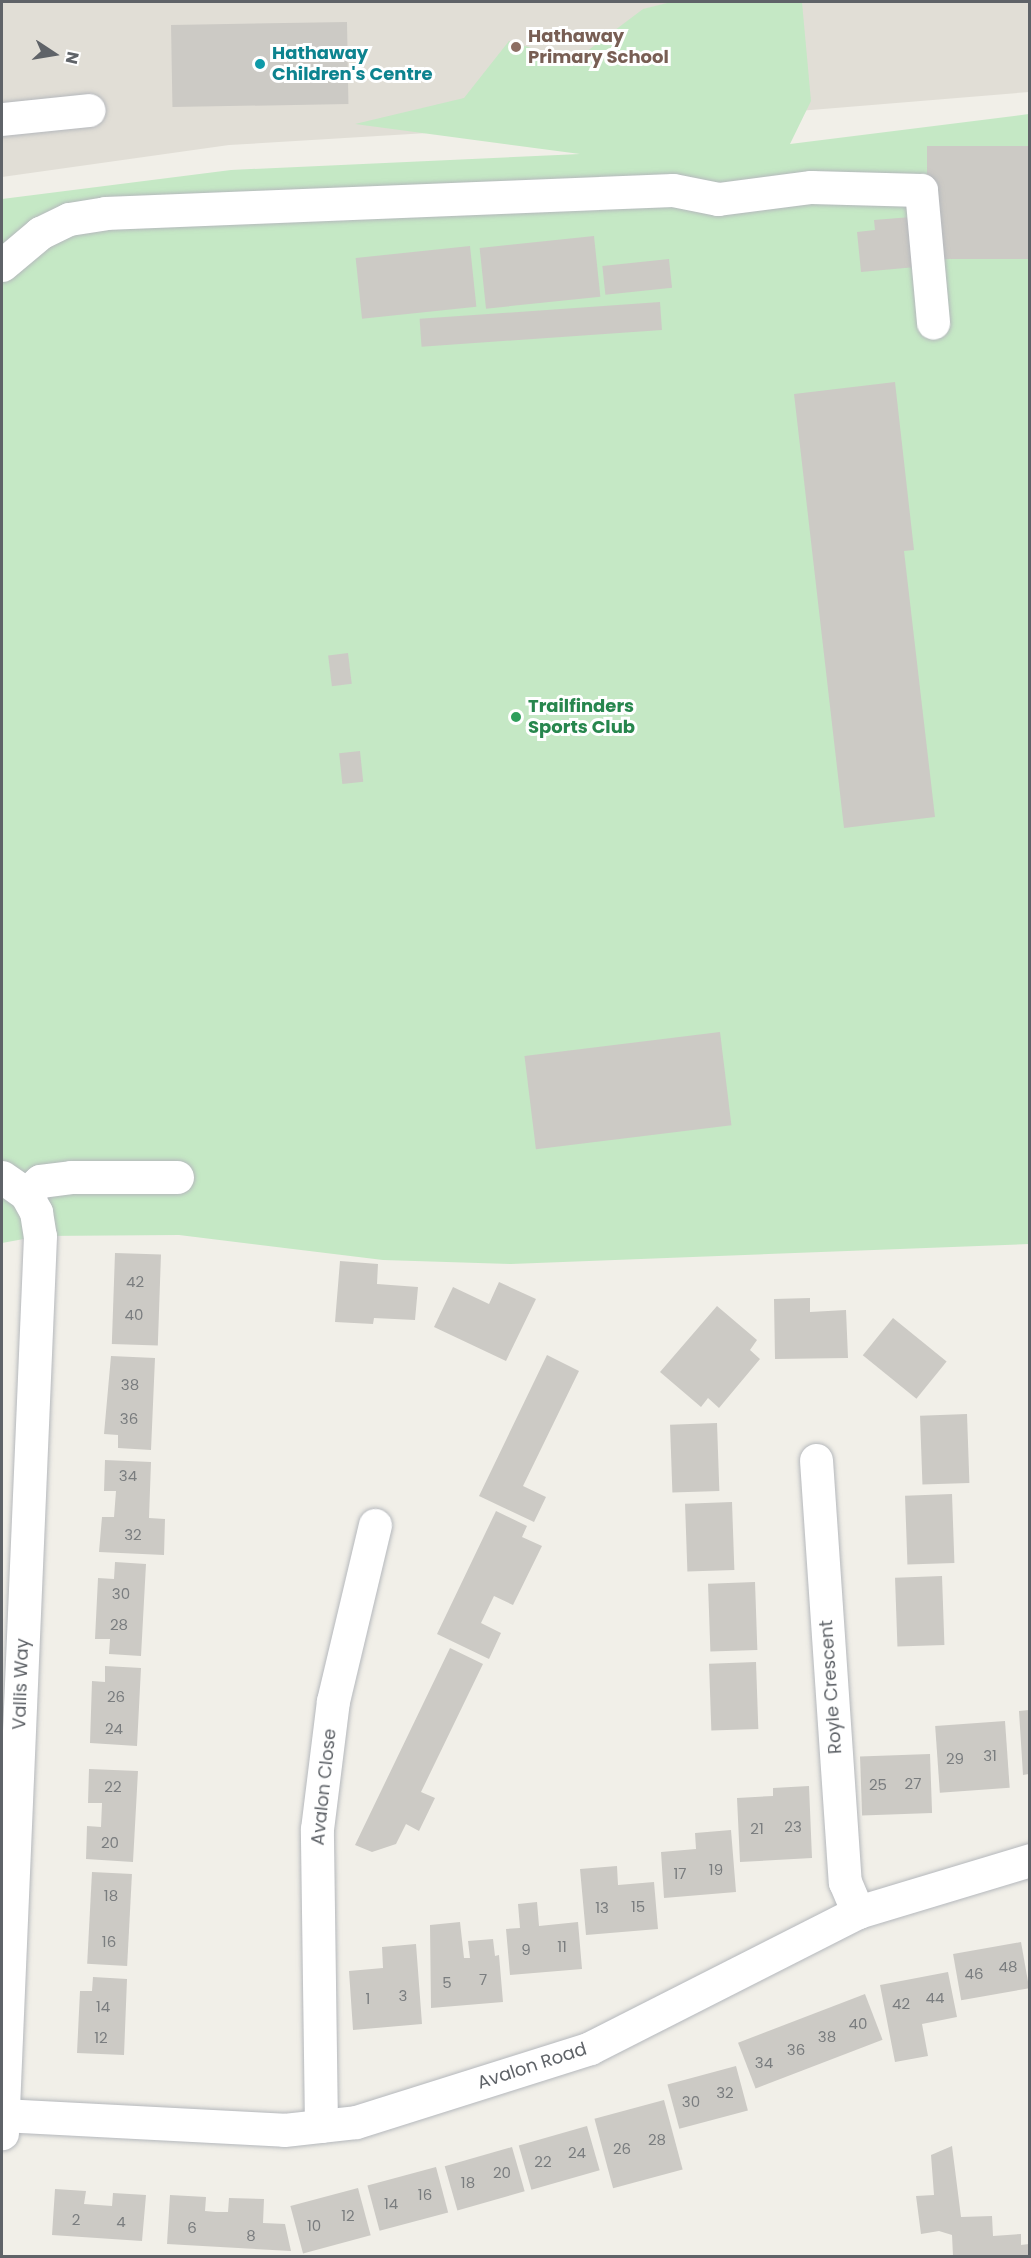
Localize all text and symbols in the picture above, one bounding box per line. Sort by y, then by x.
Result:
north arrow [24,24,84,84]
place label: Hathaway Primary School [528,26,669,68]
marker: Hathaway Primary School [509,40,523,54]
place label: Hathaway Children's Centre [272,43,432,86]
text: N [60,50,85,66]
marker: Hathaway Children's Centre [253,57,267,71]
place label: Trailfinders Sports Club [528,696,635,738]
marker: Trailfinders Sports Club [509,710,523,724]
house number: 42 [126,1273,144,1291]
house number: 40 [125,1306,143,1324]
house number: 38 [121,1376,139,1394]
house number: 36 [120,1410,138,1428]
house number: 34 [119,1467,137,1485]
house number: 32 [124,1526,142,1544]
house number: 30 [112,1585,130,1603]
house number: 28 [110,1616,128,1634]
street label: Royle Crescent [816,1619,846,1755]
street label: Vallis Way [9,1638,33,1730]
house number: 26 [107,1688,125,1706]
house number: 24 [105,1720,123,1738]
street label: Avalon Close [307,1728,341,1846]
house number: 31 [983,1747,997,1765]
house number: 29 [946,1750,964,1768]
house number: 27 [905,1775,921,1793]
house number: 25 [869,1776,887,1794]
house number: 22 [104,1778,122,1796]
house number: 23 [784,1818,802,1836]
house number: 21 [750,1820,764,1838]
house number: 20 [101,1834,119,1852]
house number: 19 [709,1861,723,1879]
house number: 17 [674,1865,686,1883]
house number: 18 [104,1887,118,1905]
house number: 15 [631,1898,645,1916]
house number: 13 [595,1899,609,1917]
house number: 16 [102,1933,116,1951]
house number: 11 [557,1938,567,1956]
house number: 9 [521,1941,531,1959]
house number: 48 [999,1958,1017,1976]
house number: 46 [965,1965,983,1983]
house number: 7 [479,1971,487,1989]
house number: 5 [442,1974,452,1992]
house number: 3 [399,1987,407,2005]
house number: 44 [926,1989,944,2007]
house number: 1 [366,1990,370,2008]
house number: 42 [892,1995,910,2013]
house number: 14 [96,1998,110,2016]
house number: 40 [849,2015,867,2033]
house number: 38 [818,2028,836,2046]
house number: 12 [94,2029,108,2047]
street label: Avalon Road [475,2038,589,2094]
house number: 36 [787,2041,805,2059]
house number: 34 [755,2054,773,2072]
house number: 32 [716,2084,734,2102]
house number: 30 [682,2093,700,2111]
house number: 28 [648,2131,666,2149]
house number: 26 [613,2140,631,2158]
house number: 24 [568,2144,586,2162]
house number: 22 [534,2153,552,2171]
house number: 20 [493,2164,511,2182]
house number: 18 [461,2174,475,2192]
house number: 16 [418,2186,432,2204]
house number: 14 [384,2195,398,2213]
house number: 12 [341,2207,355,2225]
house number: 2 [72,2211,80,2229]
house number: 4 [116,2213,126,2231]
house number: 10 [307,2217,321,2235]
house number: 6 [187,2219,197,2237]
house number: 8 [246,2227,256,2245]

